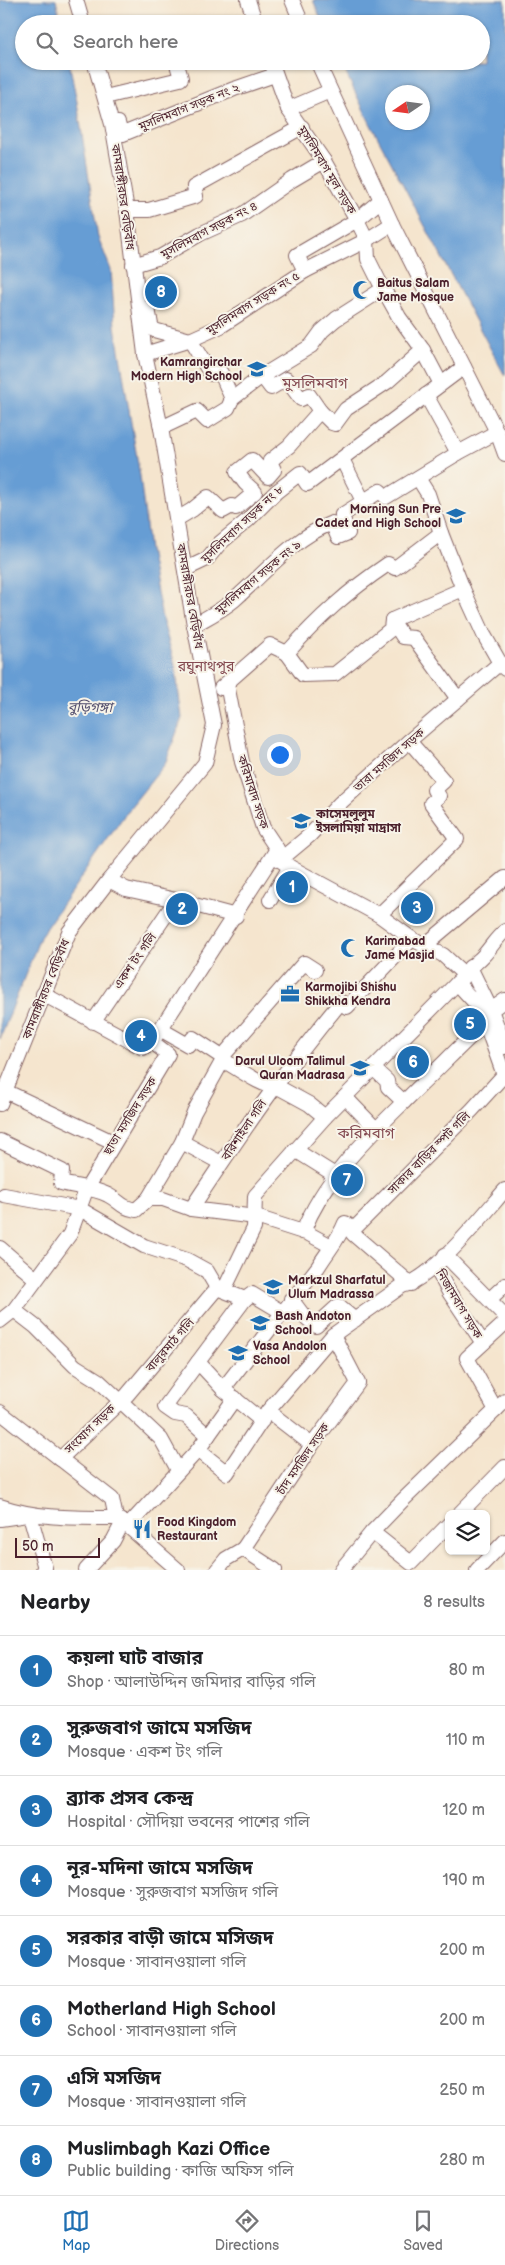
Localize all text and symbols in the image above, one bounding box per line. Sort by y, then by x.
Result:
search box [15,15,490,70]
icon: search [33,29,61,57]
text: Search here [73,31,178,54]
street label: মুসলিমবাগ সড়ক নং ২ [135,79,242,135]
north arrow [385,85,430,130]
street label: মুসলিমবাগ মূল সড়ক [294,122,360,217]
street label: কামরাঙ্গীরচর বেড়িবাঁধ [108,142,138,252]
street label: মুসলিমবাগ সড়ক নং ৪ [157,198,260,263]
street label: মুসলিমবাগ সড়ক নং ৫ [202,268,303,339]
pin: 8 [145,273,177,311]
place label: Baitus Salam Jame Mosque [377,276,454,305]
mosque icon: Baitus Salam Jame Mosque [351,279,373,301]
place label: Kamrangirchar Modern High School [131,355,242,384]
school or university icon: Kamrangirchar Modern High School [246,358,268,380]
district label: মুসলিমবাগ [281,374,348,393]
street label: মুসলিমবাগ সড়ক নং ৮ [197,482,287,567]
place label: Morning Sun Pre Cadet and High School [315,502,441,531]
school or university icon: Morning Sun Pre Cadet and High School [445,505,467,527]
street label: মুসলিমবাগ সড়ক নং ৯ [211,536,304,618]
street label: কামরাঙ্গীরচর বেড়িবাঁধ [173,541,207,651]
district label: রঘুনাথপুর [177,658,235,675]
water label: বুড়িগঙ্গা [68,699,115,716]
street label: তারা মসজিদ সড়ক [349,724,428,796]
your location [267,742,293,768]
street label: করিমাবাদ সড়ক [233,752,273,831]
place label: কাসেমুলুলুম ইসলামিয়া মাদ্রাসা [315,807,402,836]
school or university icon: কাসেমুলুলুম ইসলামিয়া মাদ্রাসা [290,810,312,832]
pin: 1 [276,868,308,906]
pin: 3 [401,889,433,927]
pin: 2 [166,890,198,928]
street label: একশ টং গলি [110,930,160,992]
place label: Karimabad Jame Masjid [365,934,435,963]
street label: কামরাঙ্গীরচর বেড়িবাঁধ [18,936,74,1042]
mosque icon: Karimabad Jame Masjid [339,937,361,959]
place label: Karmojibi Shishu Shikkha Kendra [305,980,397,1009]
office icon: Karmojibi Shishu Shikkha Kendra [279,983,301,1005]
pin: 5 [454,1005,486,1043]
pin: 4 [125,1017,157,1055]
pin: 6 [397,1043,429,1081]
place label: Darul Uloom Talimul Quran Madrasa [235,1054,345,1083]
school or university icon: Darul Uloom Talimul Quran Madrasa [349,1057,371,1079]
street label: ছাতা মসজিদ সড়ক [99,1074,161,1159]
street label: বরিশাইলা গলি [217,1096,270,1164]
street label: সাকার বাড়ির স্পট গলি [384,1108,474,1198]
district label: করিমবাগ [337,1124,395,1143]
pin: 7 [331,1161,363,1199]
street label: নিজামবাগ সড়ক [431,1265,486,1342]
place label: Markzul Sharfatul Ulum Madrassa [288,1273,385,1302]
school or university icon: Markzul Sharfatul Ulum Madrassa [262,1276,284,1298]
place label: Bash Andoton School [275,1309,351,1338]
school or university icon: Bash Andoton School [249,1312,271,1334]
street label: বালুরমাঠ গলি [142,1315,198,1376]
place label: Vasa Andolon School [253,1339,327,1368]
school or university icon: Vasa Andolon School [227,1342,249,1364]
street label: সংযোগ সড়ক [61,1401,119,1458]
street label: চাঁদ মসজিদ সড়ক [272,1420,333,1499]
map controls [445,1510,490,1555]
button: layers [445,1510,490,1555]
place label: Food Kingdom Restaurant [157,1515,236,1544]
restaurant icon: Food Kingdom Restaurant [131,1518,153,1540]
scale bar [15,1535,100,1558]
text: 50 m [22,1538,54,1555]
text: Nearby [20,1590,90,1615]
text: 8 results [423,1593,485,1612]
text: কয়লা ঘাট বাজার [67,1647,203,1670]
text: 1 [33,1661,39,1680]
text: 80 m [449,1661,485,1680]
text: Shop · আলাউদ্দিন জমিদার বাড়ির গলি [67,1673,316,1692]
text: সুরুজবাগ জামে মসজিদ [67,1717,252,1740]
text: 2 [31,1731,41,1750]
text: 110 m [446,1731,485,1750]
text: Mosque · একশ টং গলি [67,1743,222,1762]
text: ব্র্যাক প্রসব কেন্দ্র [67,1787,193,1810]
text: 3 [31,1801,41,1820]
text: 120 m [442,1801,485,1820]
text: Hospital · সৌদিয়া ভবনের পাশের গলি [67,1813,310,1832]
text: নূর-মদিনা জামে মসজিদ [67,1857,253,1880]
text: 4 [31,1871,41,1890]
text: 190 m [443,1871,485,1890]
text: Mosque · সুরুজবাগ মসজিদ গলি [67,1883,278,1902]
text: সরকার বাড়ী জামে মসিজদ [67,1927,274,1950]
text: 5 [31,1941,41,1960]
text: 200 m [439,1941,485,1960]
text: Mosque · সাবানওয়ালা গলি [67,1953,246,1972]
text: Motherland High School [67,1998,276,2021]
text: 6 [31,2011,41,2030]
text: 200 m [439,2011,485,2030]
text: School · সাবানওয়ালা গলি [67,2022,237,2041]
text: এসি মসজিদ [67,2067,161,2090]
text: 7 [32,2081,40,2100]
text: 250 m [439,2081,485,2100]
text: Mosque · সাবানওয়ালা গলি [67,2093,246,2112]
text: Muslimbagh Kazi Office [67,2138,270,2161]
text: 8 [31,2151,41,2170]
text: 280 m [439,2151,485,2170]
text: Public building · কাজি অফিস গলি [67,2162,294,2181]
tab: Map [62,2207,90,2254]
tab: Directions [215,2207,279,2254]
tab: Saved [403,2207,443,2254]

